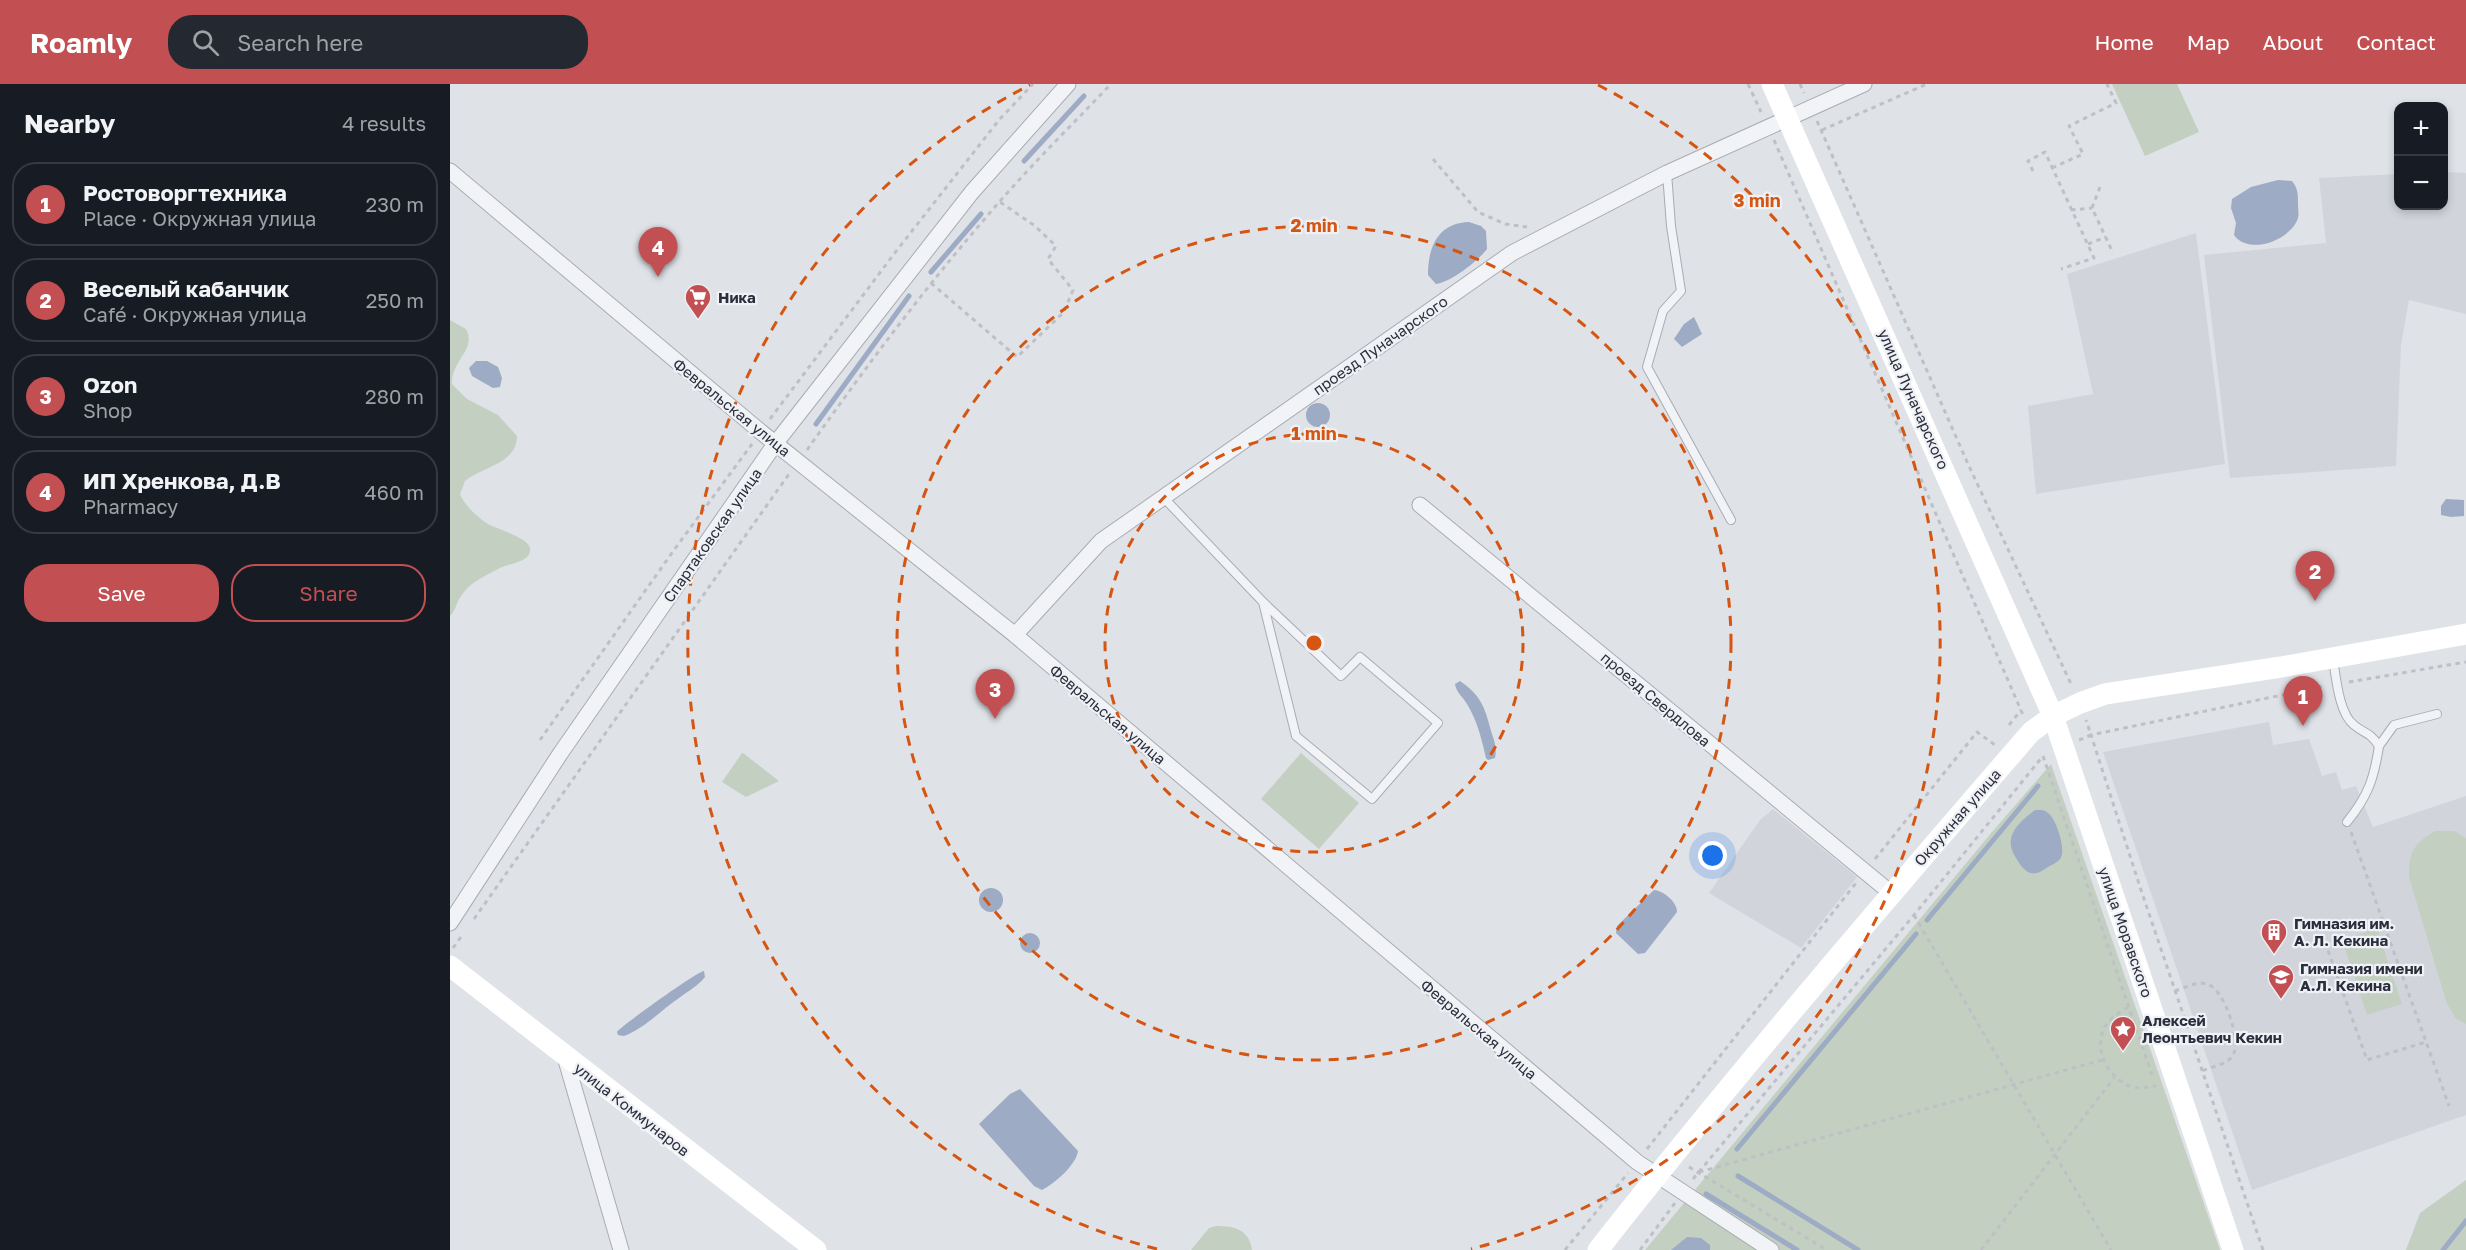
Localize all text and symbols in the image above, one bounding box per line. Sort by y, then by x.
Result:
search box [168,15,588,69]
text: Roamly [30,26,132,59]
icon: search [189,26,222,59]
text: Search here [237,29,363,56]
text: Home [2094,29,2154,55]
text: Map [2187,29,2230,55]
text: About [2263,29,2323,55]
text: Contact [2356,29,2436,55]
map controls [2394,102,2448,210]
button: + [2394,102,2448,156]
text: Nearby [24,108,115,139]
text: 4 results [342,111,426,135]
button: − [2394,156,2448,210]
text: Ростоворгтехника [83,179,287,206]
text: 3 min [1733,189,1781,211]
text: 1 [40,192,51,216]
text: 230 m [366,192,424,216]
text: Place · Окружная улица [83,206,316,230]
text: 2 min [1290,214,1338,236]
pin: 4 [638,228,678,277]
text: Веселый кабанчик [83,275,289,302]
supermarket icon: Ника [683,282,713,320]
text: 2 [39,288,52,312]
text: 250 m [366,288,424,312]
place label: Ника [718,288,756,306]
street label: проезд Луначарского [1309,292,1451,398]
text: Café · Окружная улица [83,302,307,326]
street label: улица Луначарского [1875,326,1953,472]
street label: Февральская улица [670,354,794,460]
text: Ozon [83,371,137,398]
text: 3 [39,384,52,408]
text: 280 m [365,384,424,408]
text: Shop [83,398,132,422]
text: 1 min [1291,422,1337,444]
street label: Спартаковская улица [659,465,765,605]
text: ИП Хренкова, Д.В [83,467,281,494]
text: 4 [39,480,52,504]
text: 460 m [365,480,424,504]
text: Pharmacy [83,494,178,518]
pin: 2 [2296,552,2334,601]
button: Save [24,564,219,622]
button: Share [231,564,426,622]
centre of rings [1304,633,1324,653]
street label: проезд Свердлова [1598,648,1714,750]
street label: Февральская улица [1046,660,1170,768]
pin: 3 [976,670,1014,719]
pin: 1 [2284,676,2322,726]
street label: Окружная улица [1910,765,2004,869]
your location [1698,841,1727,870]
street label: улица Моравского [2095,864,2157,1000]
place label: Гимназия им. А. Л. Кекина [2294,914,2394,949]
building icon: Гимназия им. А. Л. Кекина [2259,917,2289,955]
place label: Гимназия имени А.Л. Кекина [2300,959,2423,994]
school or university icon: Гимназия имени А.Л. Кекина [2266,962,2296,1000]
street label: Февральская улица [1417,975,1541,1083]
place label: Алексей Леонтьевич Кекин [2142,1011,2282,1046]
place icon: Алексей Леонтьевич Кекин [2108,1014,2138,1052]
street label: улица Коммунаров [571,1058,693,1160]

